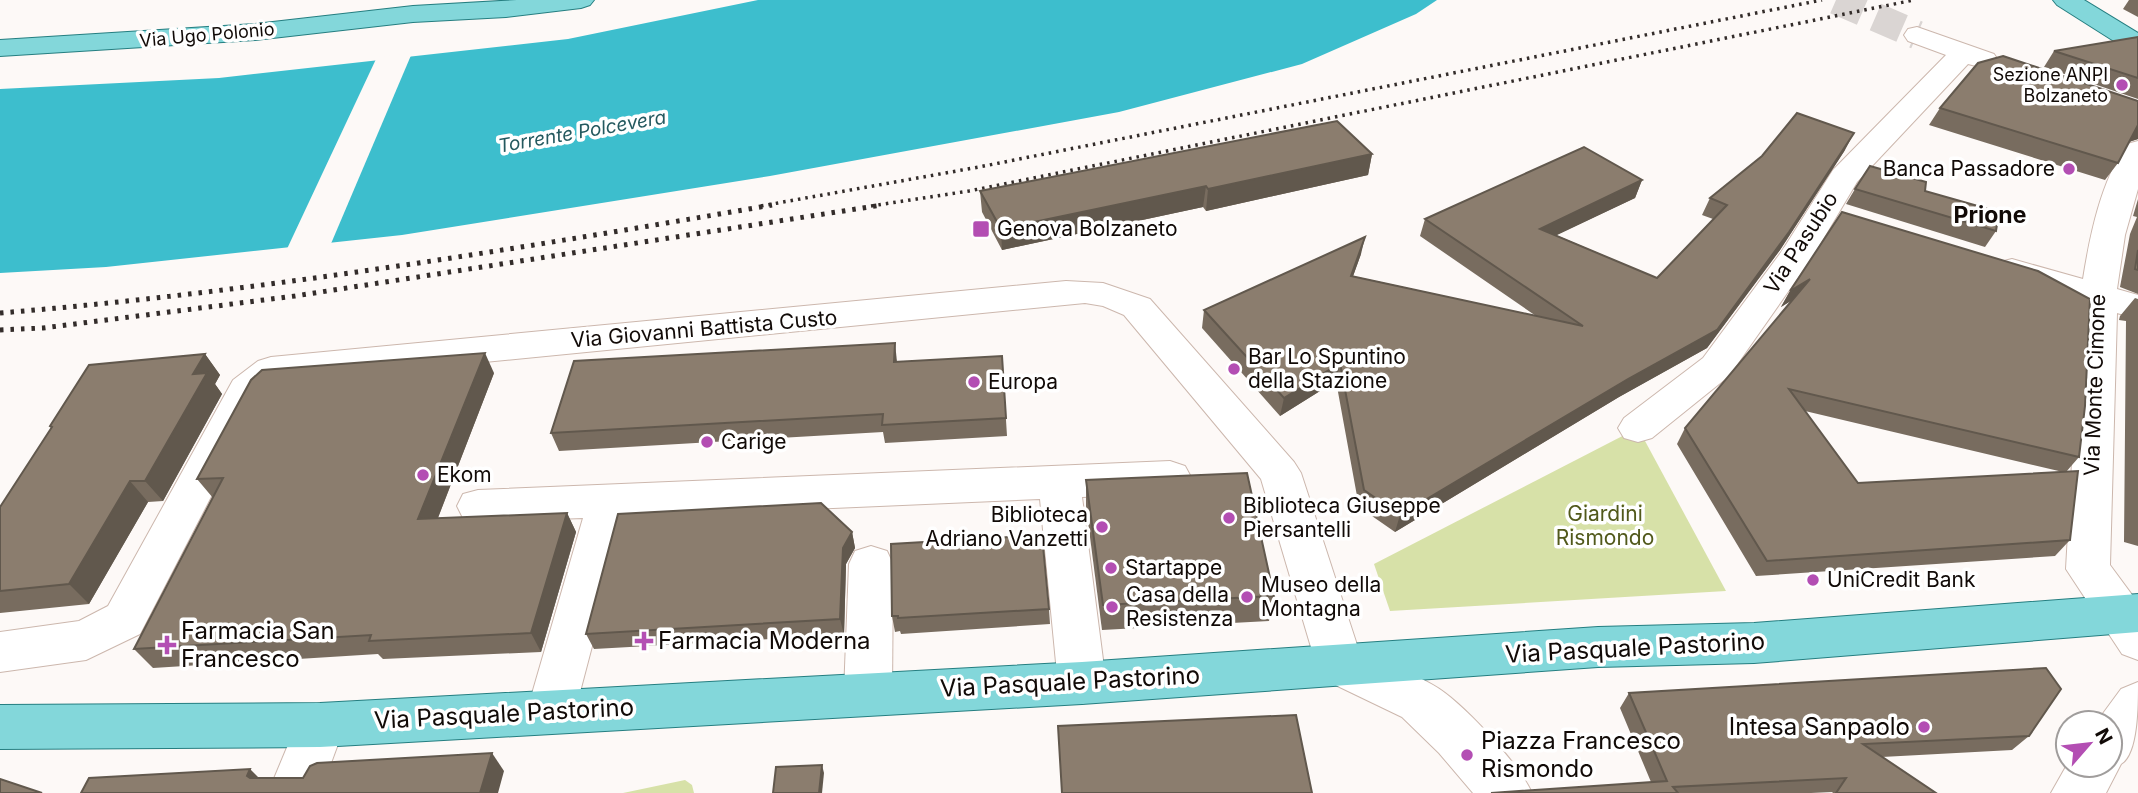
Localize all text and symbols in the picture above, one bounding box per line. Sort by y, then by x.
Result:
street label: Via Ugo Polonio [139,18,275,51]
place label: Sezione ANPI Bolzaneto [1993,64,2108,106]
marker: Sezione ANPI Bolzaneto [2114,77,2130,93]
water label: Torrente Polcevera [496,105,668,158]
place label: Banca Passadore [1883,156,2055,181]
marker: Banca Passadore [2061,161,2077,177]
street label: Via Pasubio [1758,187,1843,298]
district label: Prione [1954,201,2026,229]
place label: Genova Bolzaneto [997,216,1178,241]
marker: Genova Bolzaneto [971,219,991,239]
street label: Via Monte Cimone [2079,294,2110,476]
street label: Via Giovanni Battista Custo [570,304,838,353]
place label: Bar Lo Spuntino della Stazione [1248,344,1406,393]
marker: Bar Lo Spuntino della Stazione [1226,361,1242,377]
place label: Europa [988,369,1058,394]
marker: Europa [966,374,982,390]
place label: Carige [721,429,787,454]
marker: Carige [699,434,715,450]
place label: Ekom [437,462,492,487]
marker: Ekom [415,467,431,483]
place label: Biblioteca Giuseppe Piersantelli [1243,493,1441,542]
park label: Giardini Rismondo [1556,501,1654,550]
place label: Biblioteca Adriano Vanzetti [925,502,1088,551]
marker: Biblioteca Giuseppe Piersantelli [1221,510,1237,526]
marker: Biblioteca Adriano Vanzetti [1094,519,1110,535]
place label: Startappe [1125,555,1222,580]
marker: Startappe [1103,560,1119,576]
place label: UniCredit Bank [1827,567,1976,592]
place label: Museo della Montagna [1261,572,1381,621]
marker: UniCredit Bank [1805,572,1821,588]
place label: Casa della Resistenza [1126,582,1233,631]
marker: Museo della Montagna [1239,589,1255,605]
marker: Casa della Resistenza [1104,599,1120,615]
place label: Farmacia San Francesco [181,616,335,673]
place label: Farmacia Moderna [658,626,871,655]
street label: Via Pasquale Pastorino [1504,626,1766,669]
marker: Farmacia Moderna [636,633,652,649]
marker: Farmacia San Francesco [159,637,175,653]
street label: Via Pasquale Pastorino [939,660,1201,703]
street label: Via Pasquale Pastorino [373,692,635,735]
north arrow [2054,709,2124,779]
place label: Intesa Sanpaolo [1729,712,1910,741]
marker: Intesa Sanpaolo [1916,719,1932,735]
text: N [2090,724,2117,748]
place label: Piazza Francesco Rismondo [1481,726,1681,783]
marker: Piazza Francesco Rismondo [1459,747,1475,763]

